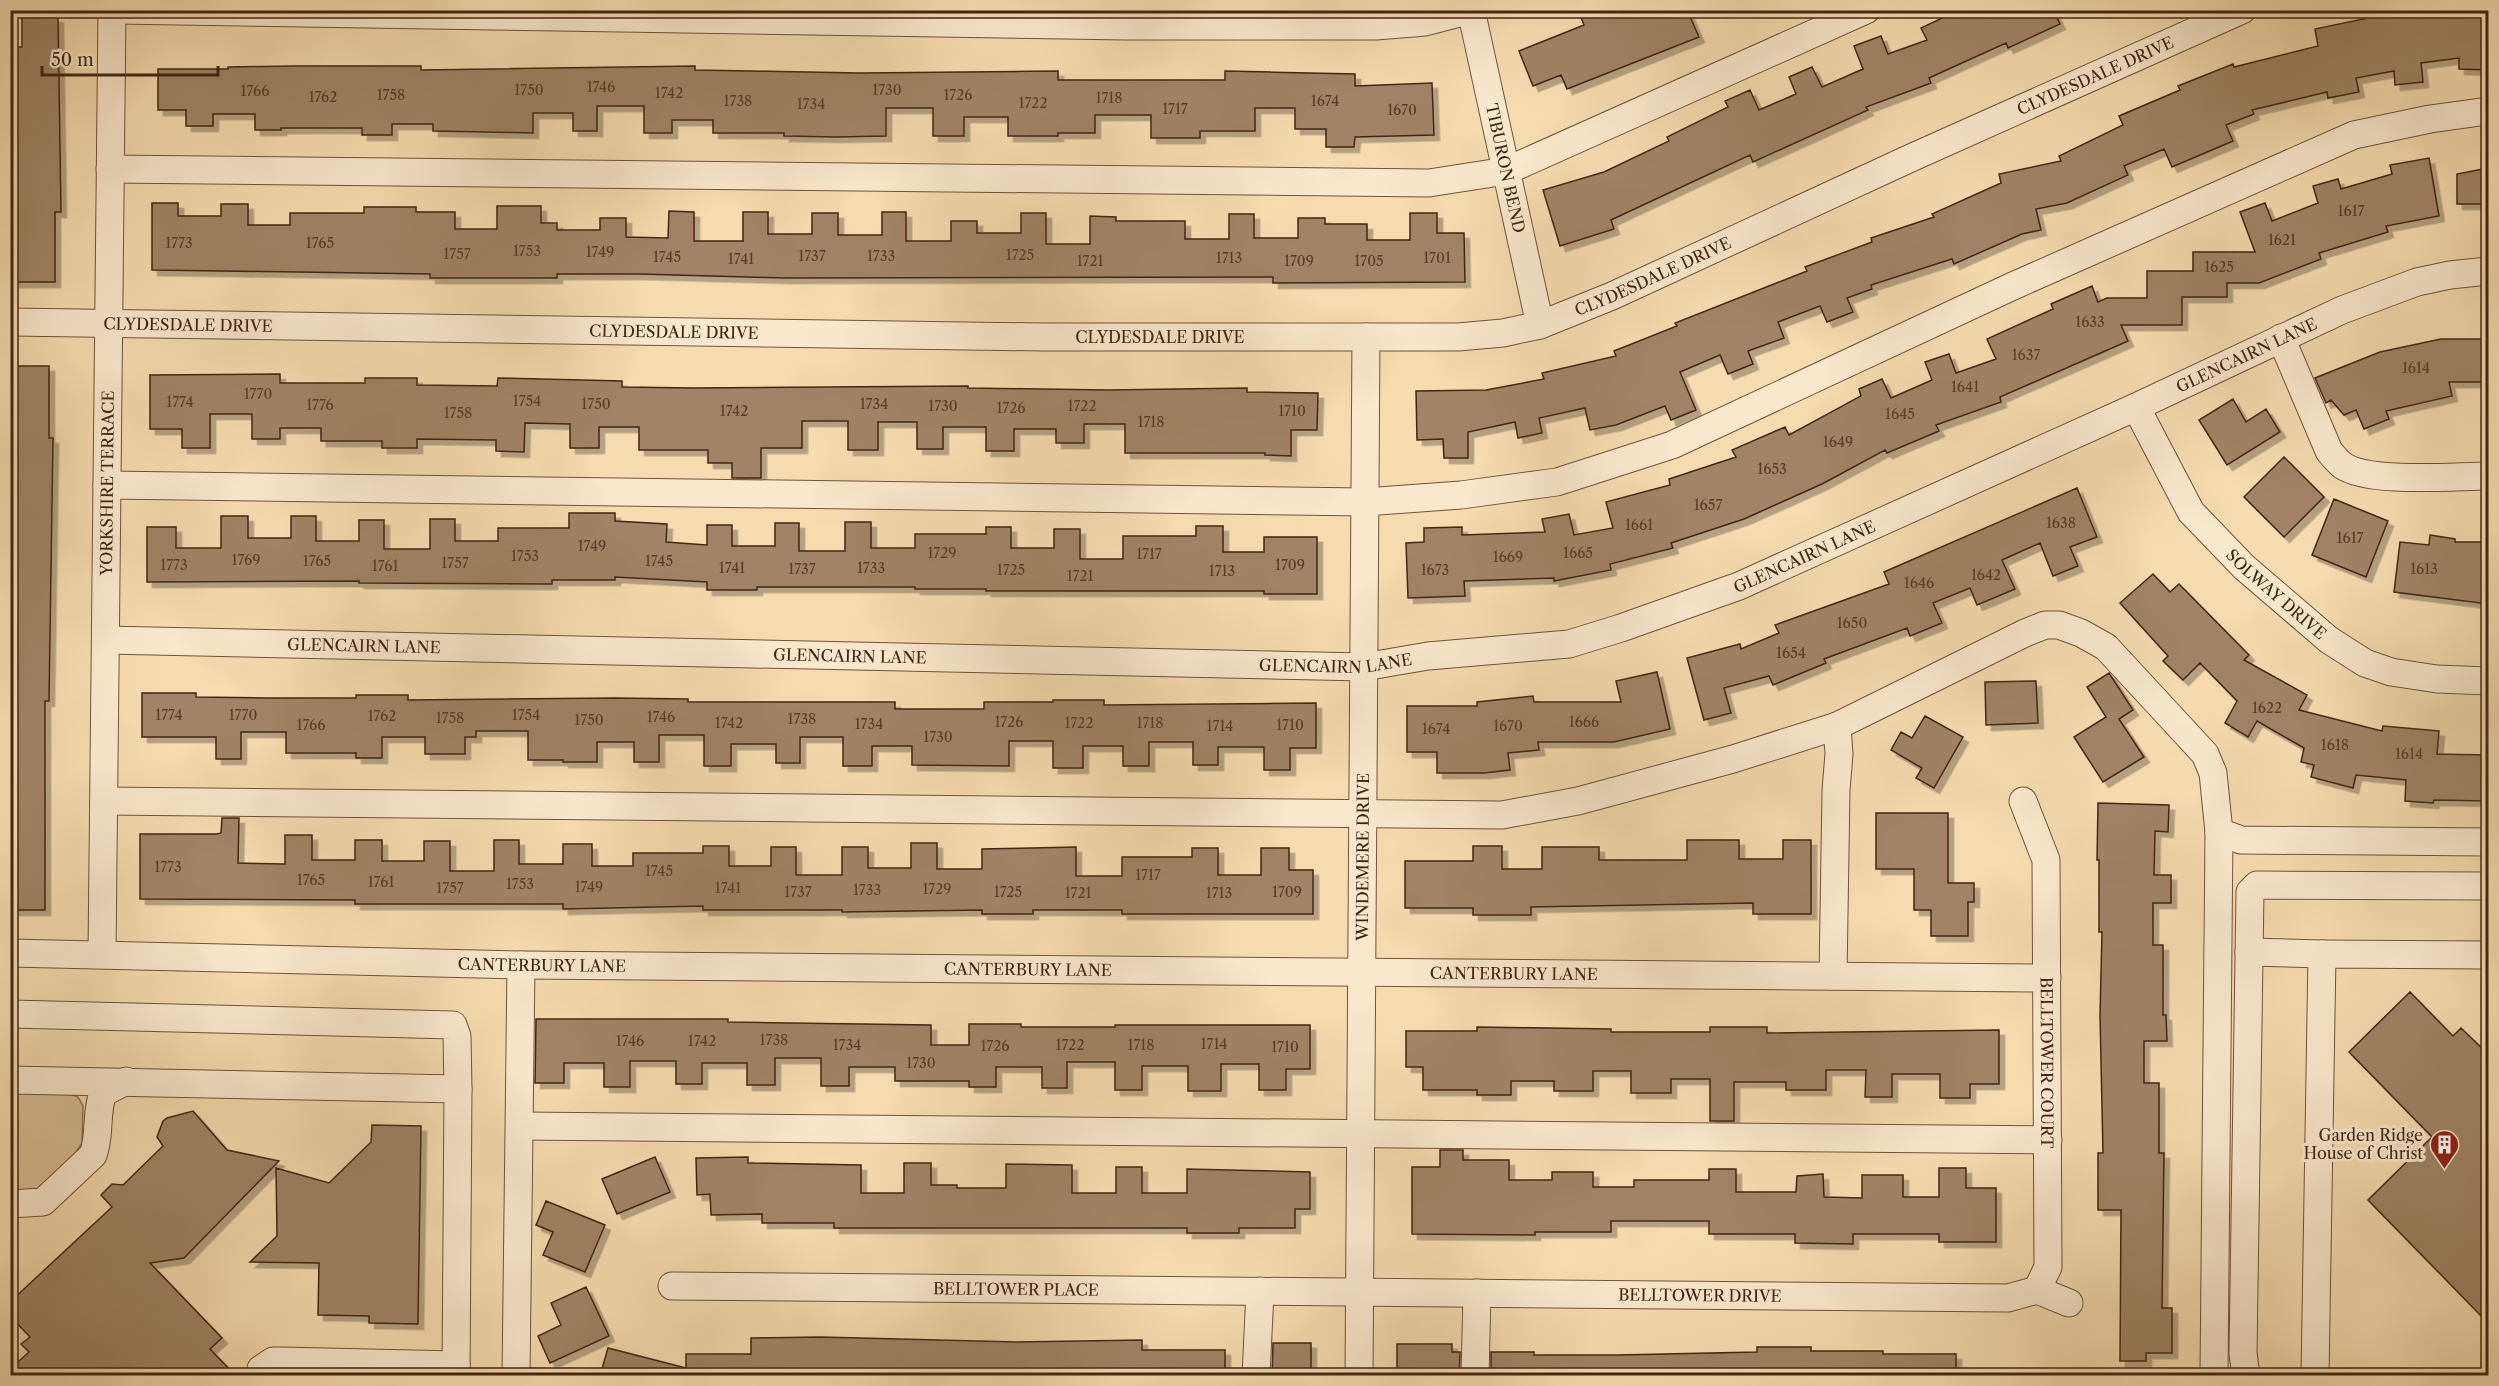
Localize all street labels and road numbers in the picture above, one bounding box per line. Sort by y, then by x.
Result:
street label: CLYDESDALE DRIVE [2014,32,2177,119]
street label: TIBURON BEND [1482,102,1530,235]
street label: CLYDESDALE DRIVE [1572,232,1734,320]
street label: CLYDESDALE DRIVE [103,313,273,336]
street label: GLENCAIRN LANE [2173,313,2320,397]
street label: CLYDESDALE DRIVE [589,320,759,343]
street label: CLYDESDALE DRIVE [1075,327,1245,347]
street label: YORKSHIRE TERRACE [96,390,118,577]
street label: GLENCAIRN LANE [1730,516,1878,597]
street label: SOLWAY DRIVE [2222,545,2331,643]
street label: GLENCAIRN LANE [287,634,441,657]
street label: GLENCAIRN LANE [773,644,927,668]
street label: GLENCAIRN LANE [1259,649,1413,677]
street label: WINDEMERE DRIVE [1352,773,1373,942]
street label: CANTERBURY LANE [458,954,626,976]
street label: CANTERBURY LANE [944,959,1112,980]
street label: CANTERBURY LANE [1430,963,1598,984]
street label: BELLTOWER COURT [2037,977,2057,1149]
street label: BELLTOWER PLACE [933,1278,1099,1300]
street label: BELLTOWER DRIVE [1618,1284,1782,1306]

